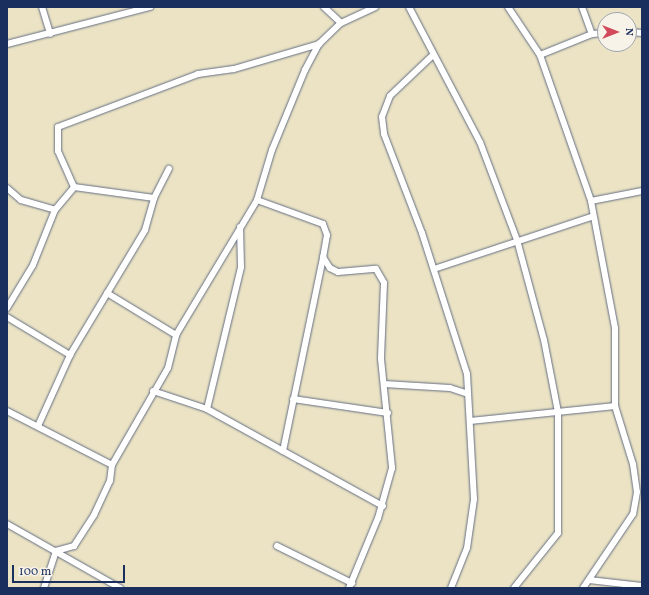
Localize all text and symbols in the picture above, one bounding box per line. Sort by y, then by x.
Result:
north arrow [597,12,637,52]
text: N [621,28,636,36]
scale bar [14,557,127,583]
text: 100 m [19,564,51,580]

